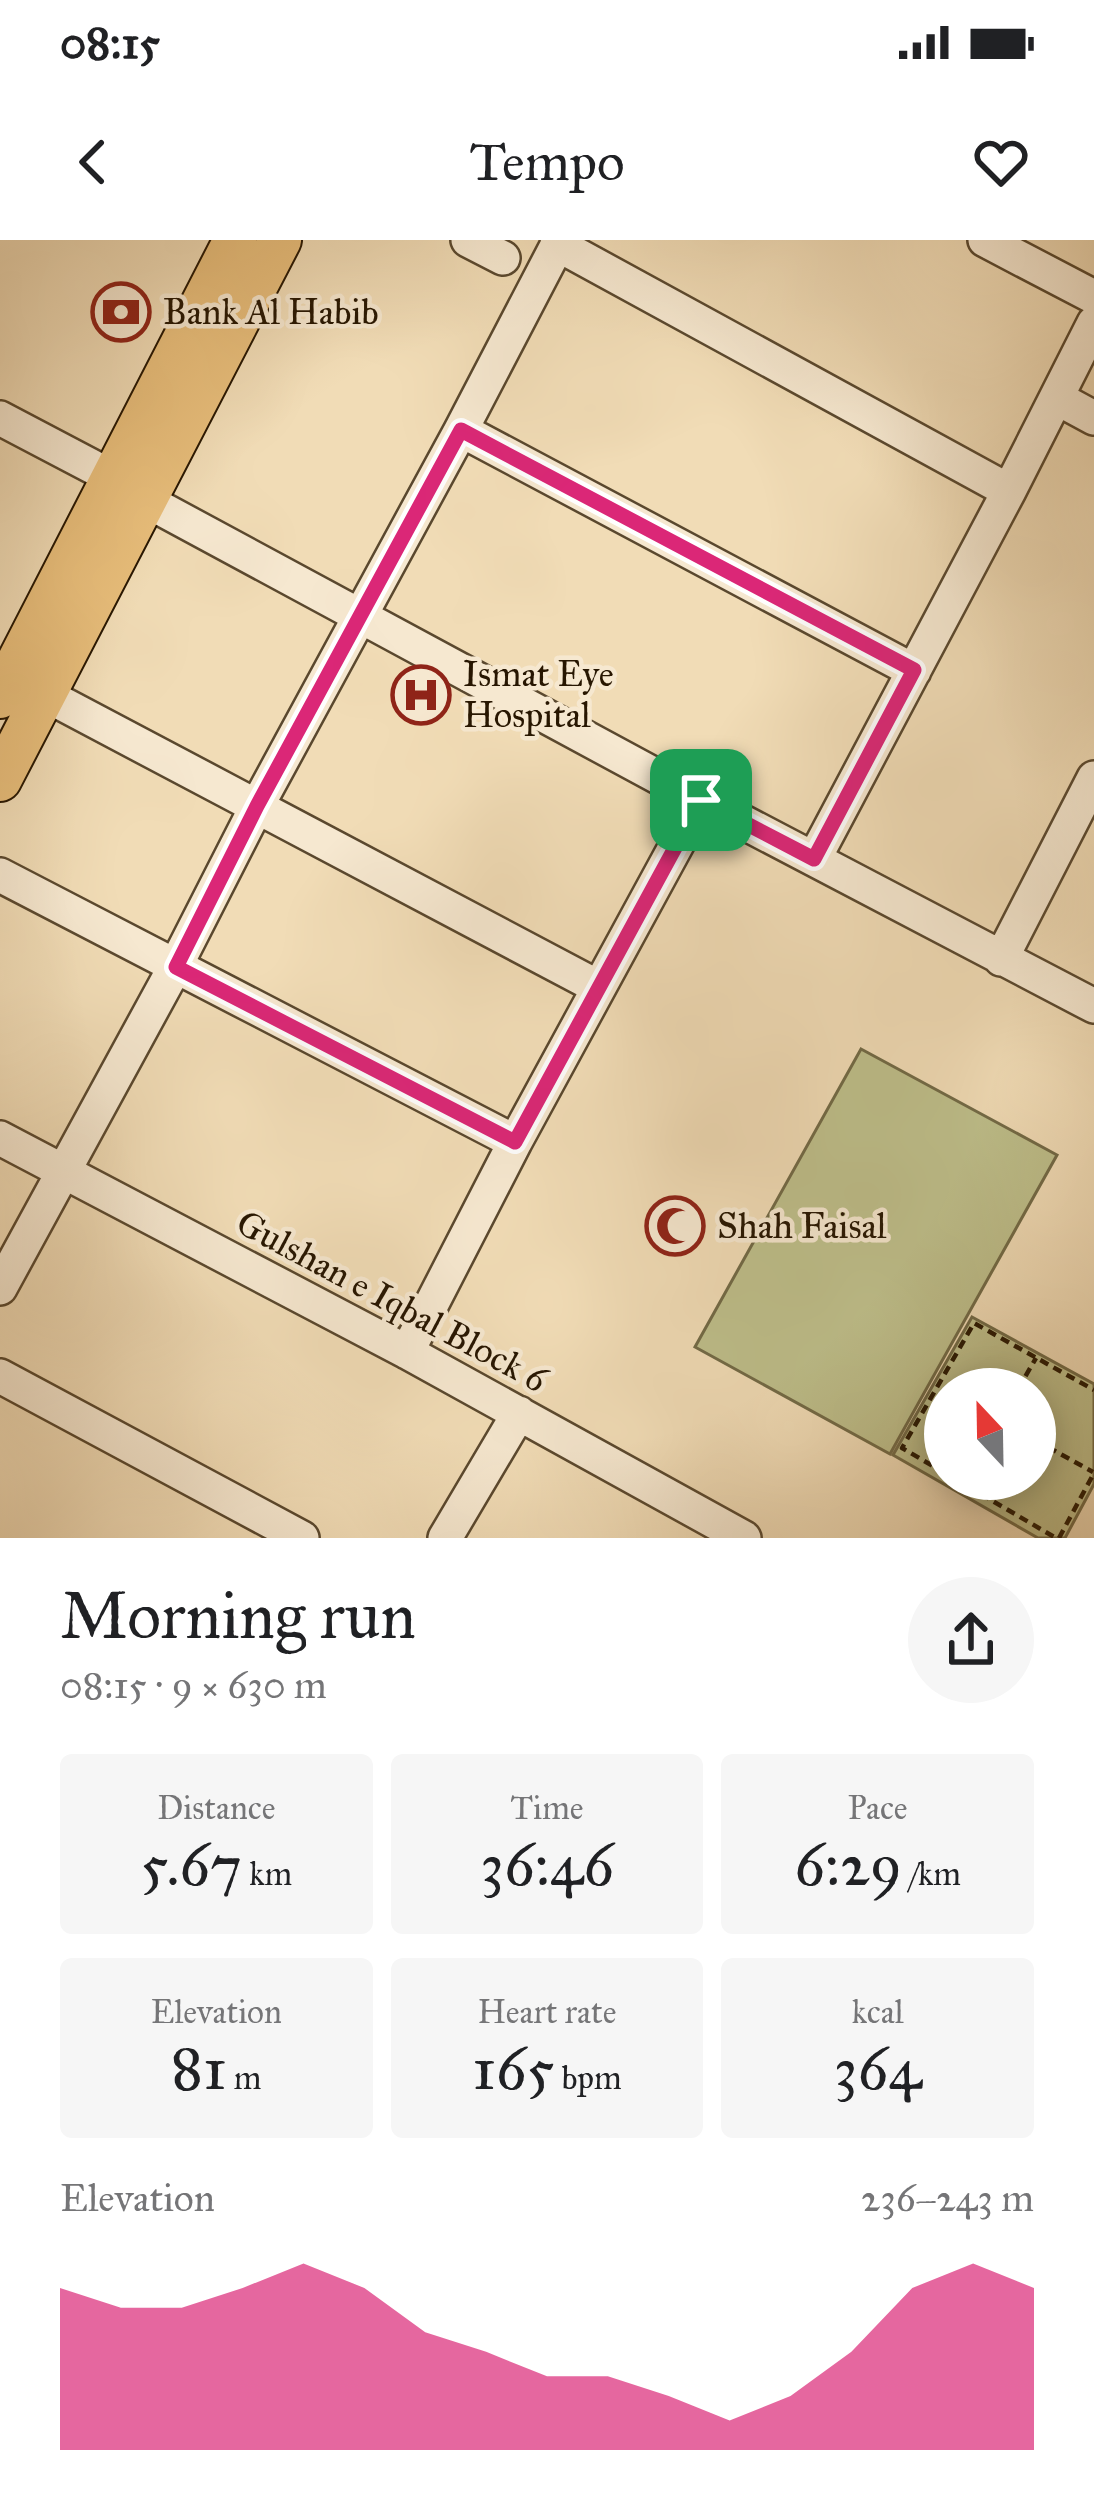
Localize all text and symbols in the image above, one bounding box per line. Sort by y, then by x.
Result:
text: 08:15 [60,15,160,70]
icon: back [60,129,126,195]
text: Tempo [469,129,625,195]
icon: heart [968,129,1034,195]
bank icon: Bank Al Habib [90,281,152,343]
place label: Bank Al Habib [163,290,379,334]
place label: Ismat Eye Hospital [463,652,614,737]
hospital icon: Ismat Eye Hospital [390,664,452,726]
pin [650,749,752,851]
icon: arrive [668,767,734,833]
mosque icon: Shah Faisal [644,1195,706,1257]
street label: Gulshan e Iqbal Block 6 [229,1200,556,1402]
place label: Shah Faisal [717,1204,887,1248]
north arrow [924,1368,1056,1500]
map controls [924,1368,1056,1500]
text: Morning run [60,1575,416,1656]
button: share [908,1577,1034,1703]
text: 08:15 · 9 × 630 m [60,1661,327,1709]
text: Distance [157,1788,275,1828]
text: Time [510,1788,584,1828]
text: Pace [848,1788,908,1828]
text: 5.67 [140,1828,242,1901]
text: 36:46 [480,1828,614,1901]
text: 6:29 [794,1828,902,1901]
text: km [242,1854,292,1894]
text: /km [902,1854,961,1894]
text: Elevation [151,1992,282,2032]
text: Heart rate [478,1992,616,2032]
text: kcal [852,1992,904,2032]
text: 81 [171,2032,227,2105]
text: 165 [472,2032,554,2105]
text: 364 [834,2032,922,2105]
text: m [227,2058,262,2098]
text: bpm [554,2058,622,2098]
text: Elevation [60,2174,215,2222]
text: 236–243 m [861,2174,1034,2222]

